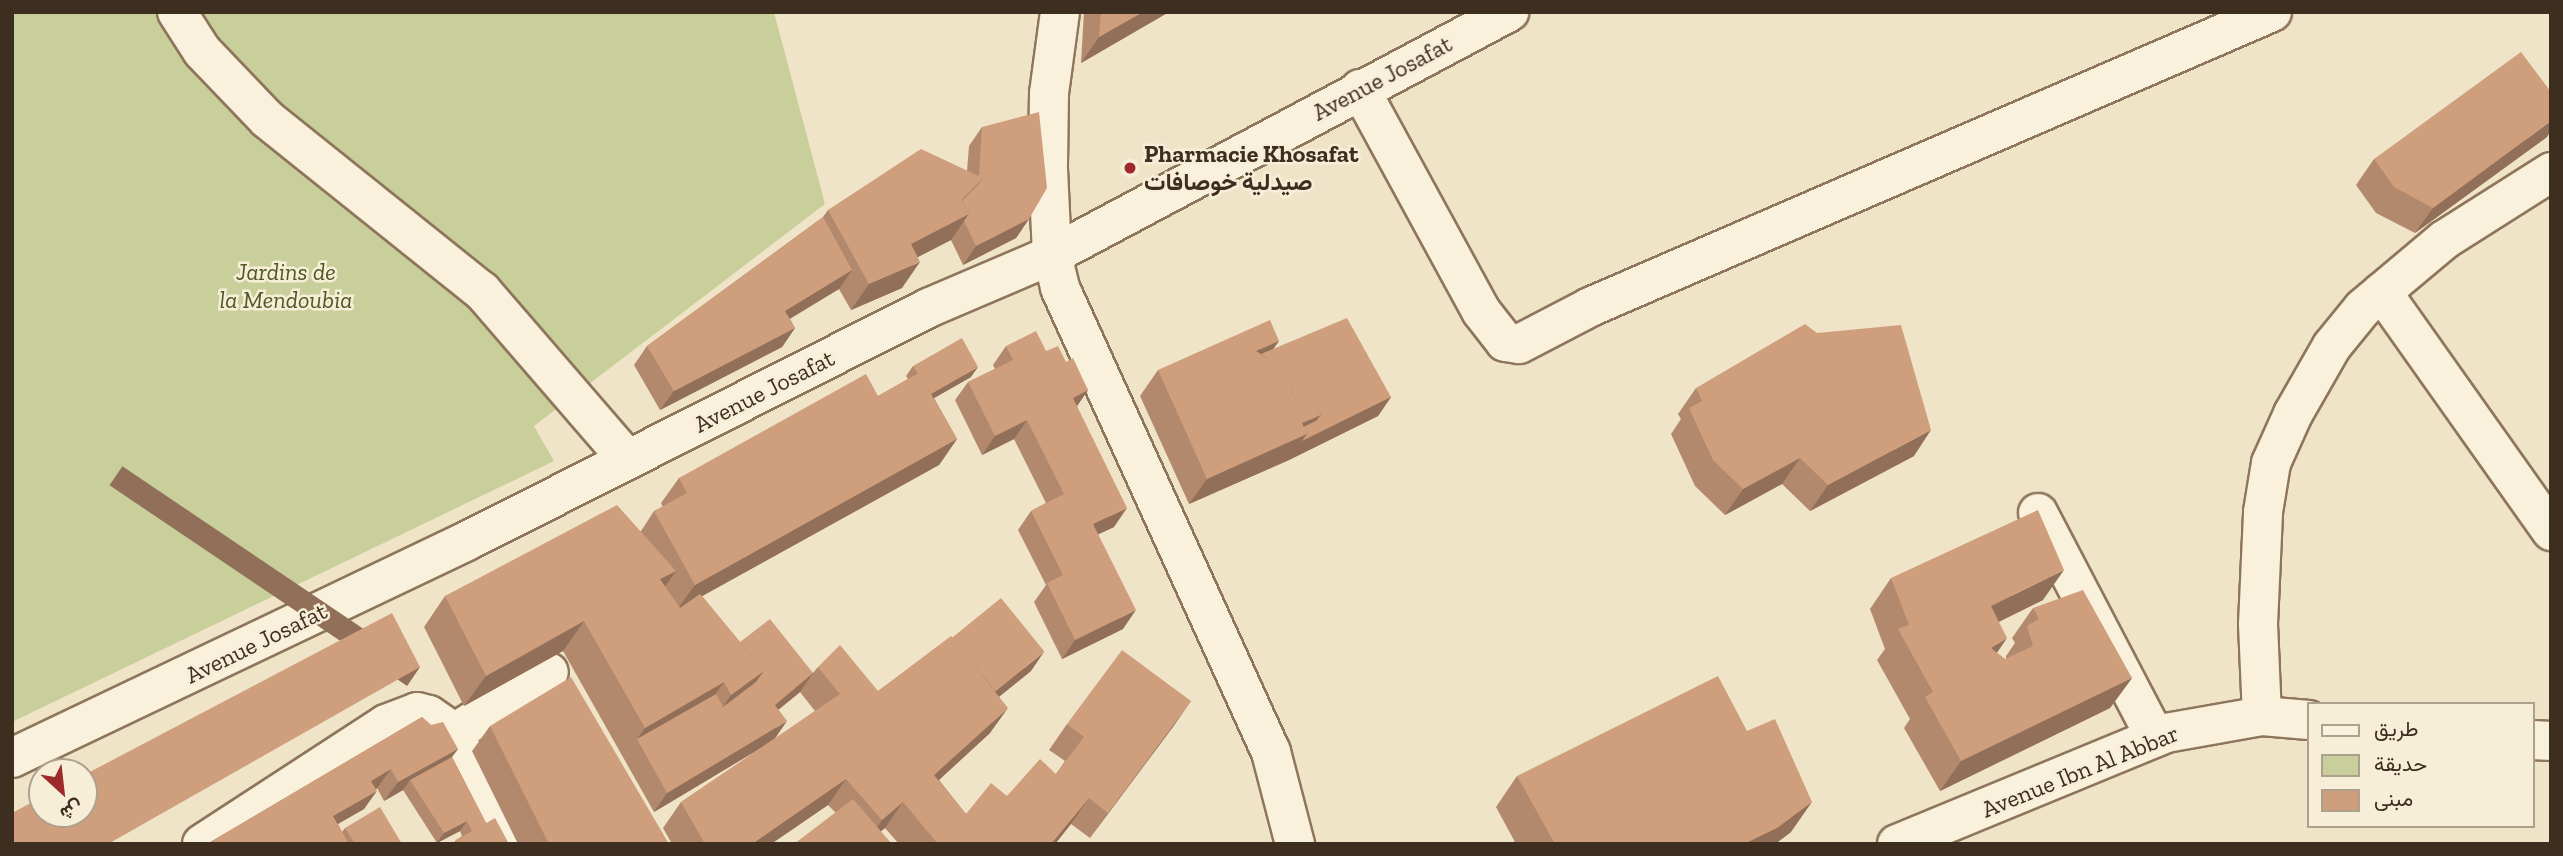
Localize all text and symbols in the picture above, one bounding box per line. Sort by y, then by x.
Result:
street label: Avenue Josafat [1307,29,1457,127]
place label: Pharmacie Khosafat صيدلية خوصافات [1144,140,1359,196]
marker: Pharmacie Khosafat صيدلية خوصافات [1122,160,1138,176]
park label: Jardins de la Mendoubia [220,258,352,314]
street label: Avenue Josafat [689,343,839,439]
street label: Avenue Josafat [180,596,332,690]
legend [2308,702,2535,828]
text: طريق [2374,716,2419,741]
street label: Avenue Ibn Al Abbar [1977,718,2183,824]
text: حديقة [2374,751,2427,776]
north arrow [28,758,98,828]
text: مبنى [2374,786,2413,811]
text: ش [56,795,87,826]

